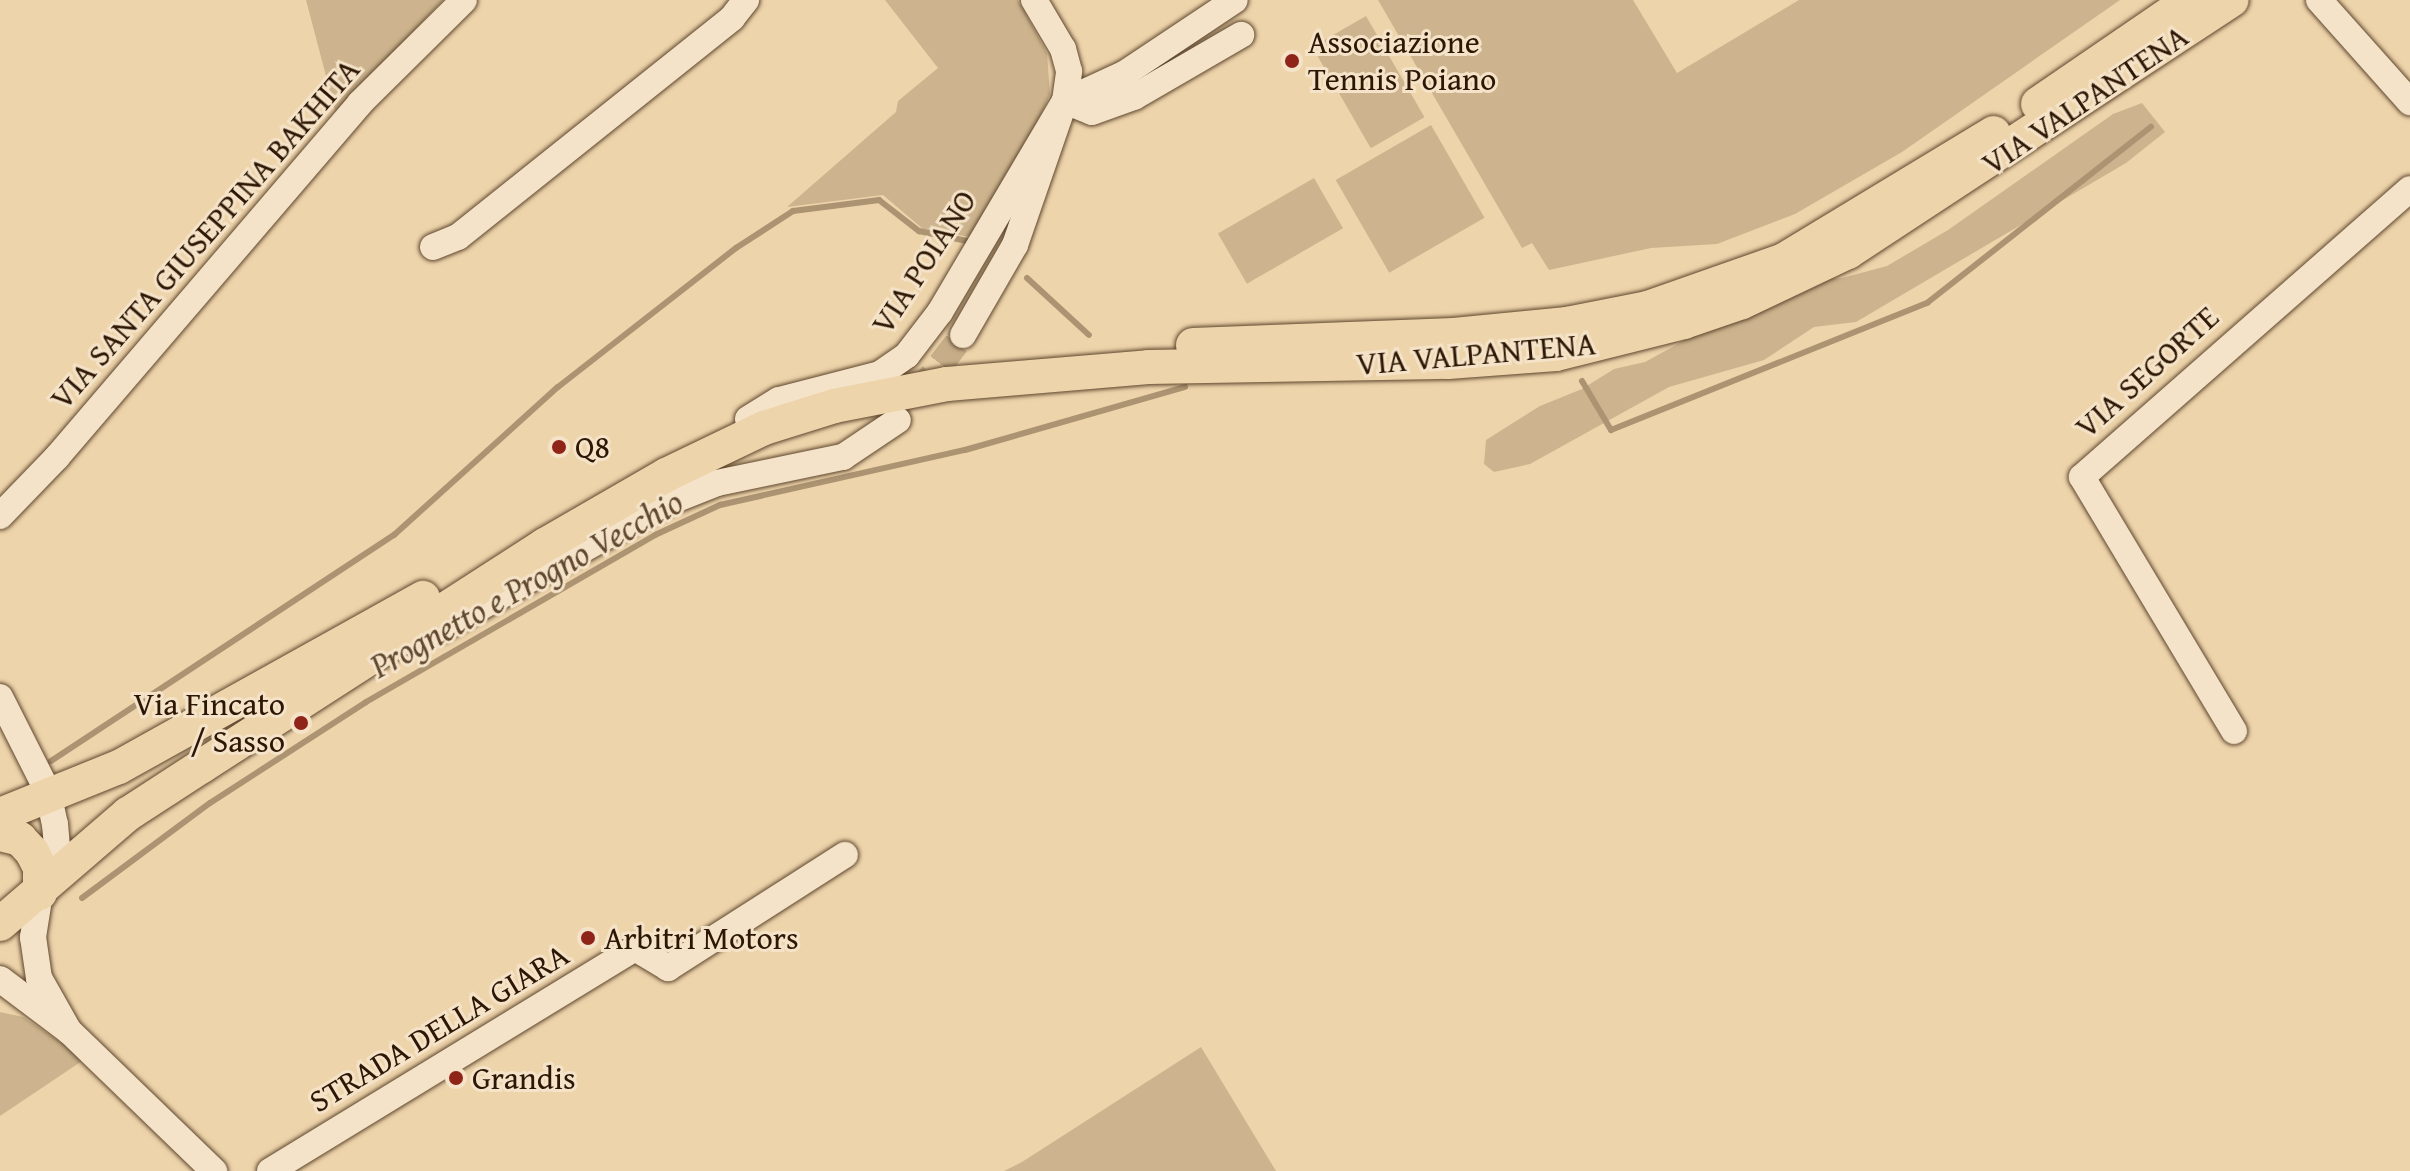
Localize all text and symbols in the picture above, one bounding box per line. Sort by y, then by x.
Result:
street label: VIA VALPANTENA [1975,17,2195,183]
place label: Associazione Tennis Poiano [1308,24,1496,99]
street label: VIA SANTA GIUSEPPINA BAKHITA [42,51,368,417]
marker: Associazione Tennis Poiano [1283,52,1301,70]
street label: VIA POIANO [863,183,985,341]
street label: VIA SEGORTE [2068,298,2226,446]
street label: VIA VALPANTENA [1355,324,1597,384]
place label: Q8 [575,428,610,466]
marker: Q8 [550,438,568,456]
water label: Prognetto e Progno Vecchio [363,480,689,686]
place label: Via Fincato / Sasso [133,686,285,761]
marker: Via Fincato / Sasso [292,714,310,732]
place label: Arbitri Motors [604,919,799,957]
marker: Arbitri Motors [579,929,597,947]
street label: STRADA DELLA GIARA [302,935,576,1121]
place label: Grandis [472,1059,576,1097]
marker: Grandis [447,1069,465,1087]

